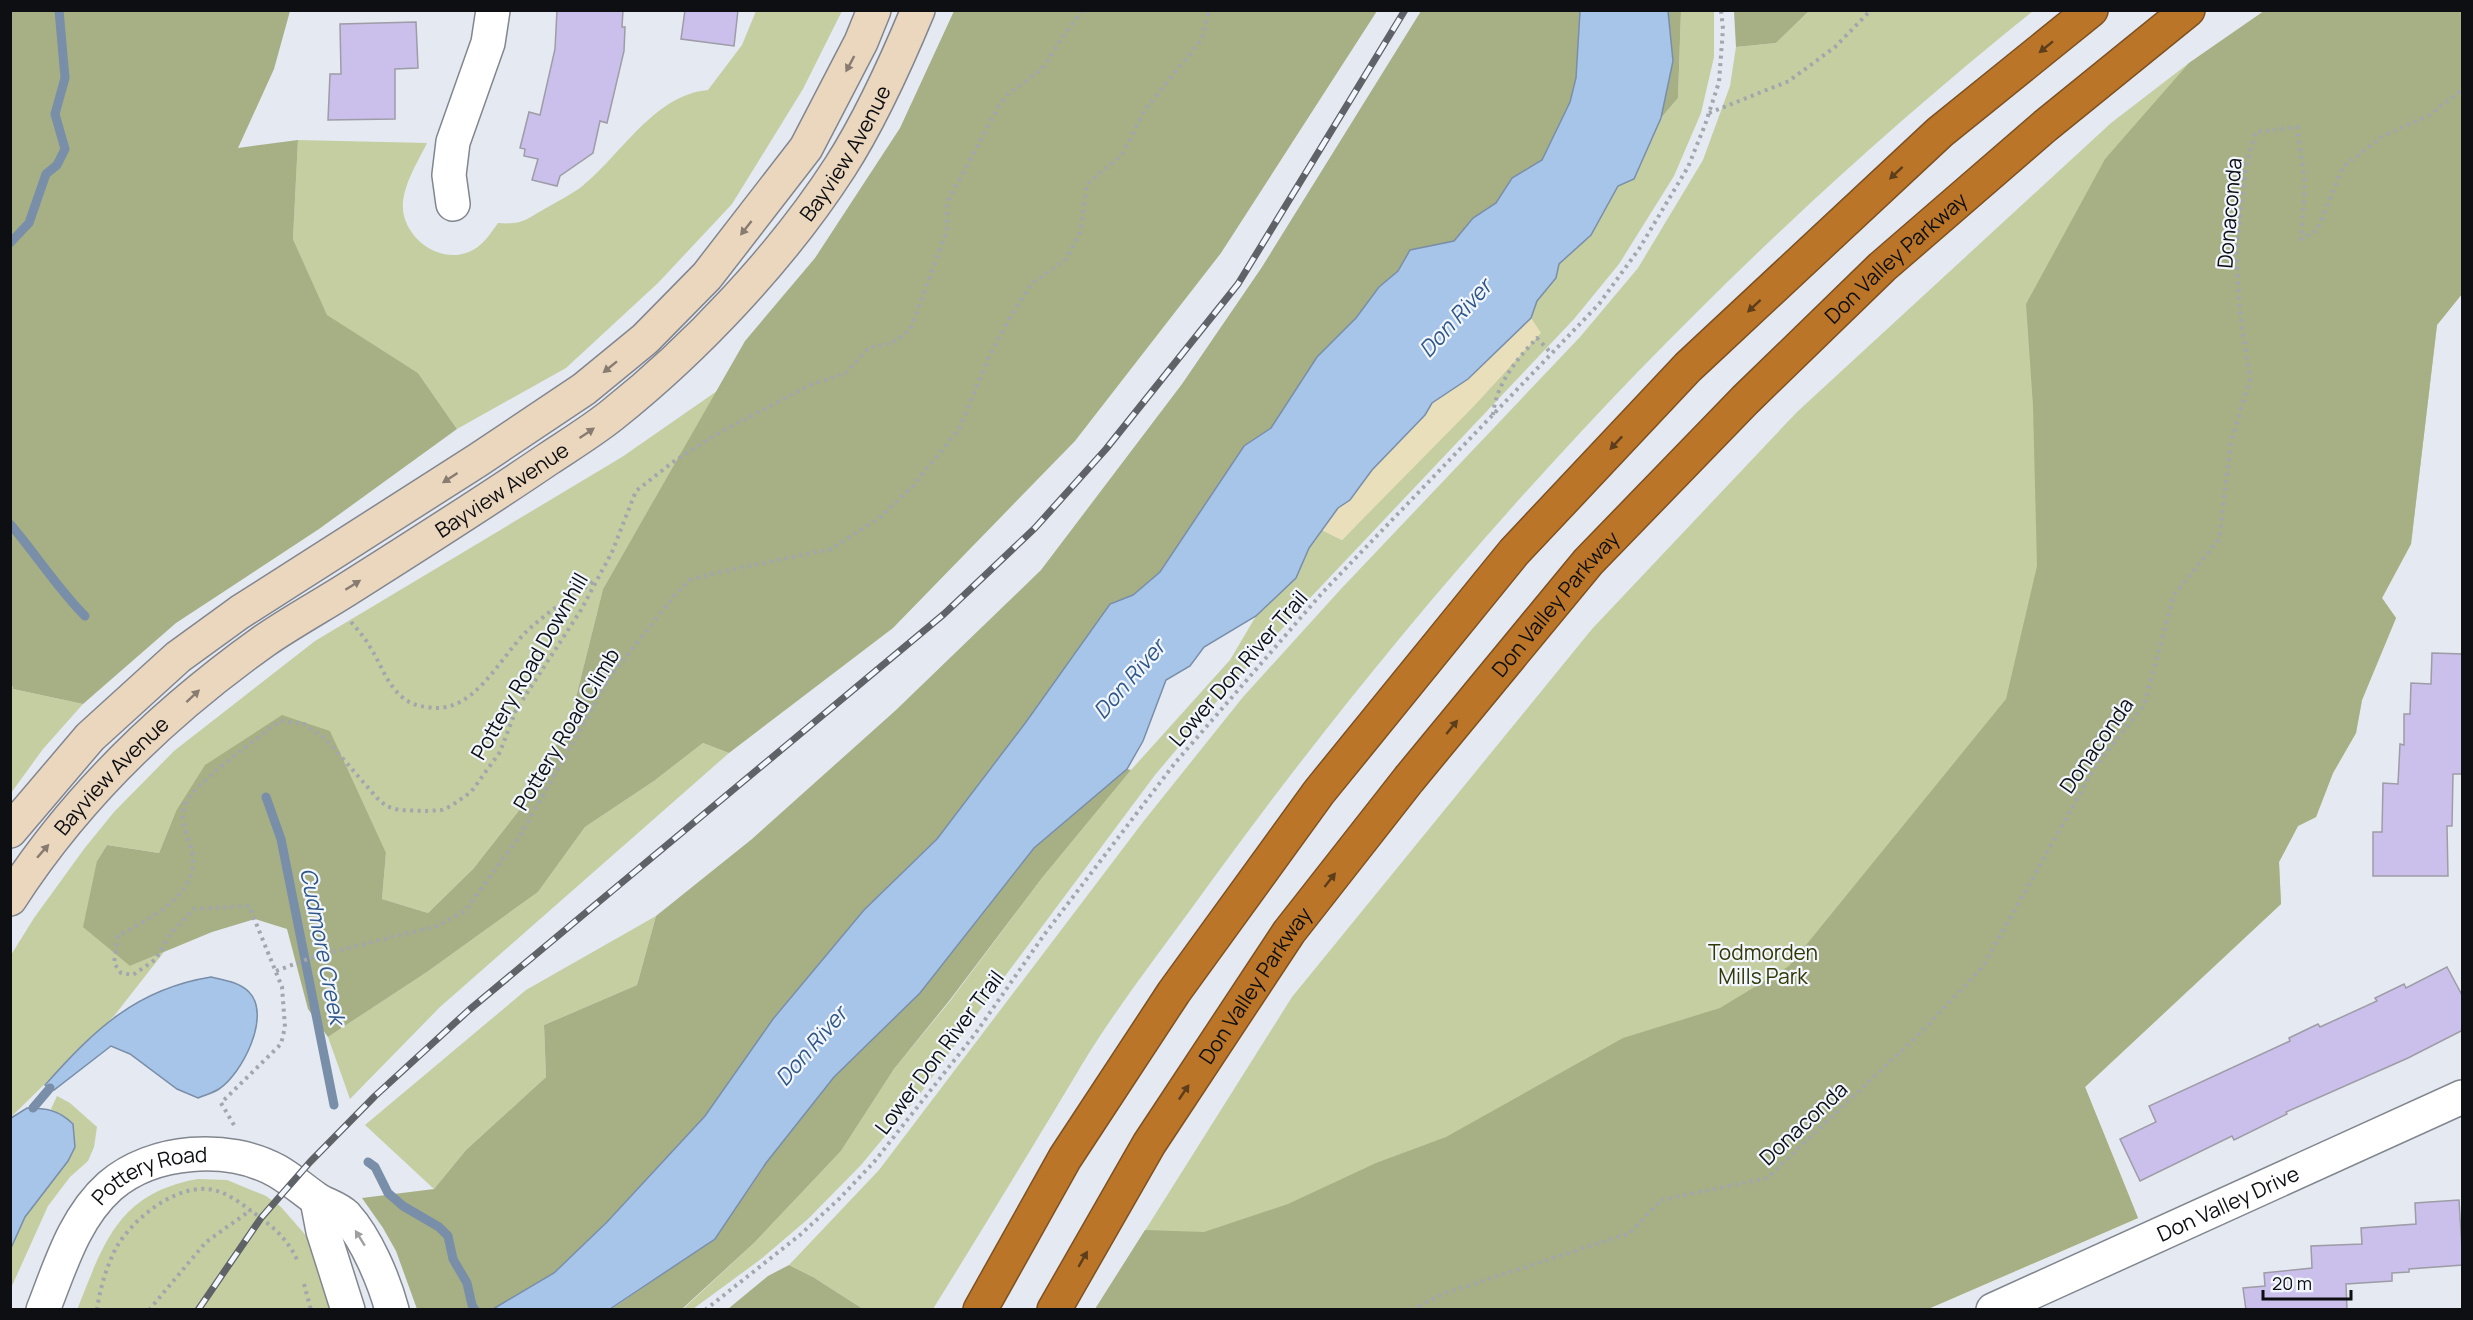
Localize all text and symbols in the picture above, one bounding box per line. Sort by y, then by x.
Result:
one-way arrow [2038,41,2053,53]
one-way arrow [845,55,855,72]
street label: Bayview Avenue [793,80,897,227]
street label: Donaconda [2210,157,2248,269]
one-way arrow [1890,165,1904,179]
street label: Don Valley Parkway [1818,186,1973,329]
one-way arrow [740,220,752,235]
water label: Don River [1412,270,1500,364]
one-way arrow [1747,298,1761,312]
one-way arrow [603,360,618,373]
one-way arrow [578,427,594,439]
street label: Bayview Avenue [430,435,574,544]
one-way arrow [1609,436,1623,451]
one-way arrow [442,472,458,483]
street label: Don Valley Parkway [1485,525,1625,683]
street label: Pottery Road Downhill [464,567,594,765]
one-way arrow [345,580,361,591]
street label: Lower Don River Trail [1162,584,1314,752]
water label: Don River [1086,631,1174,725]
street label: Pottery Road Climb [506,643,626,815]
one-way arrow [185,690,200,703]
street label: Donaconda [2053,692,2139,798]
street label: Bayview Avenue [48,710,174,841]
one-way arrow [1445,720,1458,735]
one-way arrow [36,844,49,859]
water label: Cudmore Creek [293,865,353,1030]
one-way arrow [1324,872,1337,888]
street label: Don Valley Parkway [1192,901,1318,1069]
park label: Todmorden Mills Park [1708,938,1818,990]
street label: Lower Don River Trail [868,964,1010,1140]
water label: Don River [768,998,856,1092]
street label: Donaconda [1753,1075,1853,1171]
one-way arrow [1178,1084,1189,1100]
street label: Pottery Road [85,1140,207,1210]
street label: Don Valley Drive [2153,1159,2303,1248]
one-way arrow [354,1229,365,1246]
one-way arrow [1078,1250,1088,1267]
scale bar [2263,1263,2352,1301]
text: 20 m [2272,1271,2312,1295]

